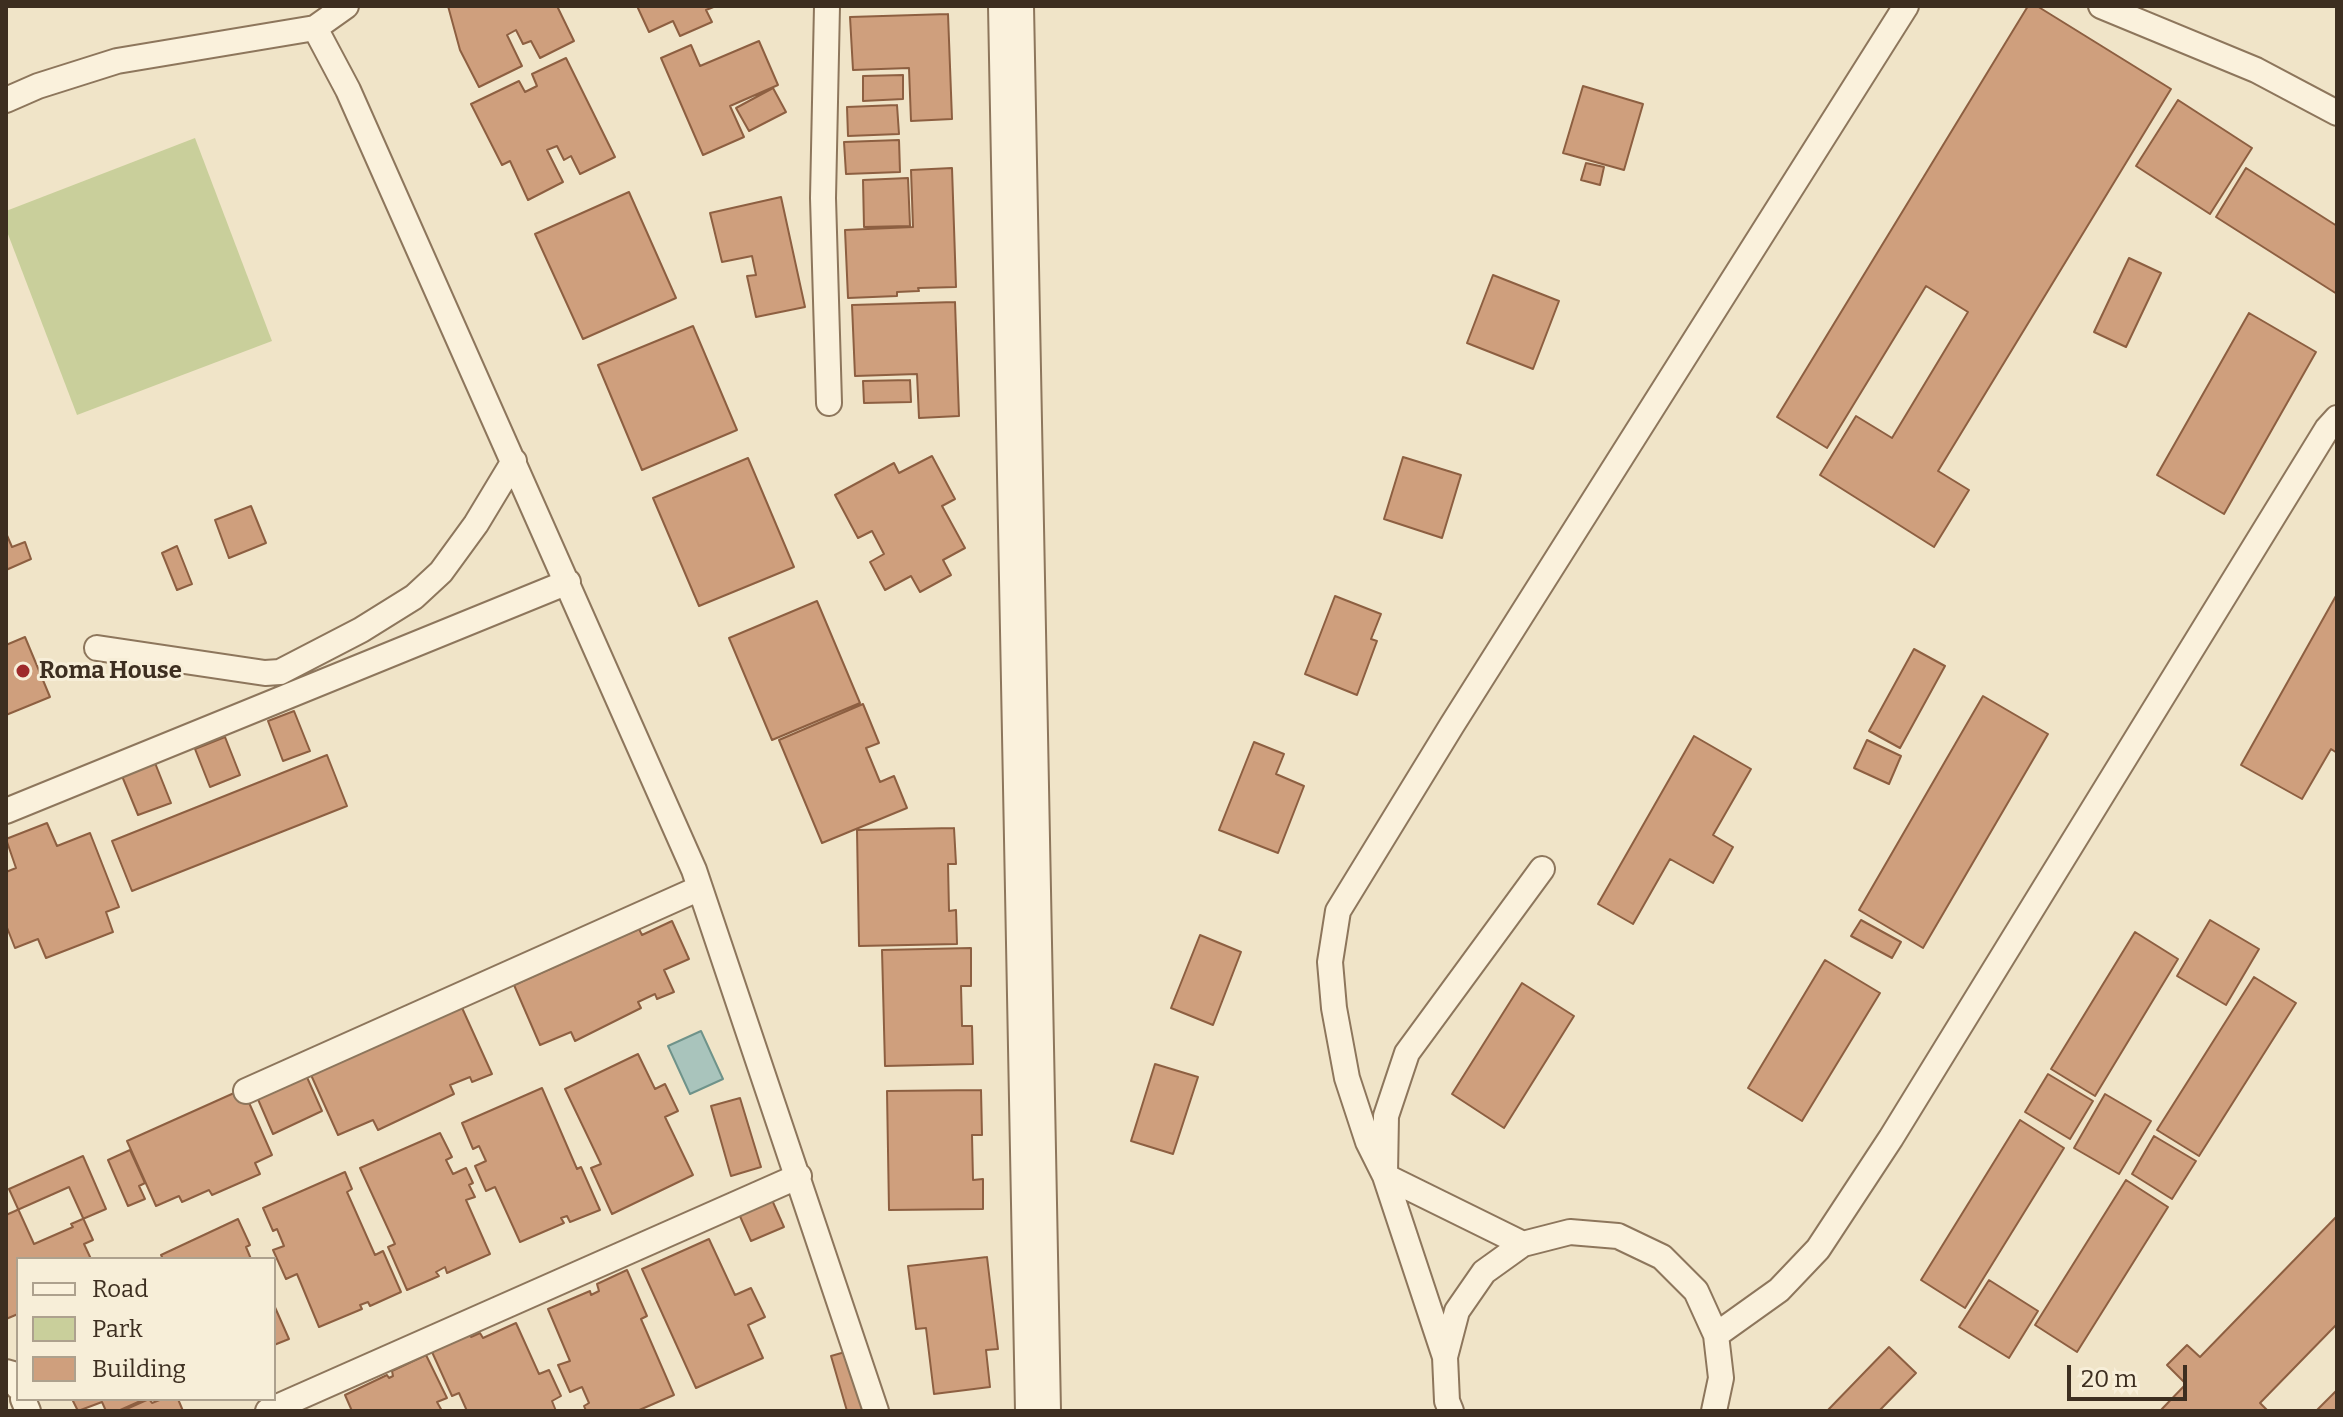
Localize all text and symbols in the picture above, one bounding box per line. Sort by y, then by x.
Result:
place label: Roma House [39,657,182,685]
marker: Roma House [14,662,32,680]
legend [16,1257,276,1401]
text: Road [92,1275,148,1303]
text: Park [92,1315,143,1343]
scale bar [2071,1349,2191,1399]
text: Building [92,1355,186,1383]
text: 20 m [2081,1365,2137,1393]

